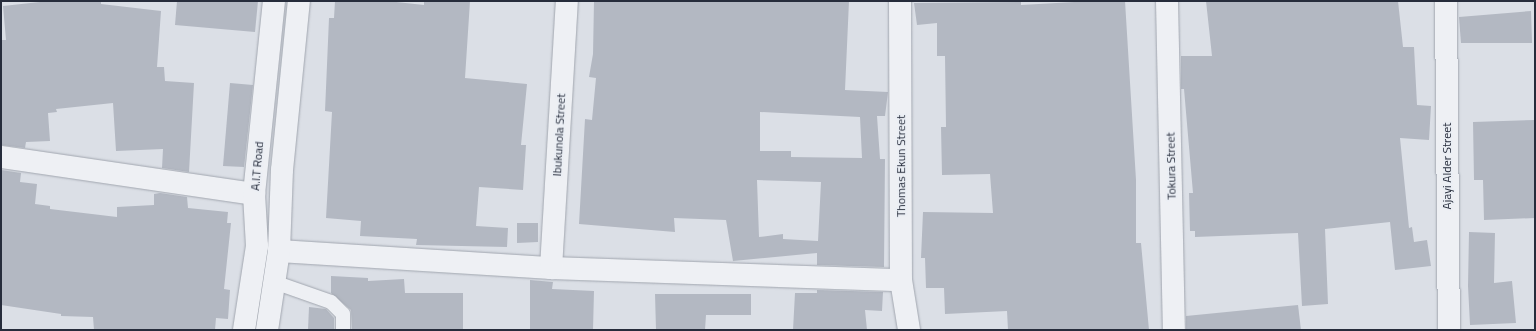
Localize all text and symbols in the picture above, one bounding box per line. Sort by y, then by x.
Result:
street label: Ibukunola Street [550,93,568,177]
street label: Thomas Ekun Street [894,115,908,217]
street label: Ajayi Alder Street [1440,123,1454,209]
street label: Tokura Street [1163,132,1179,200]
street label: A.I.T Road [248,141,266,191]

